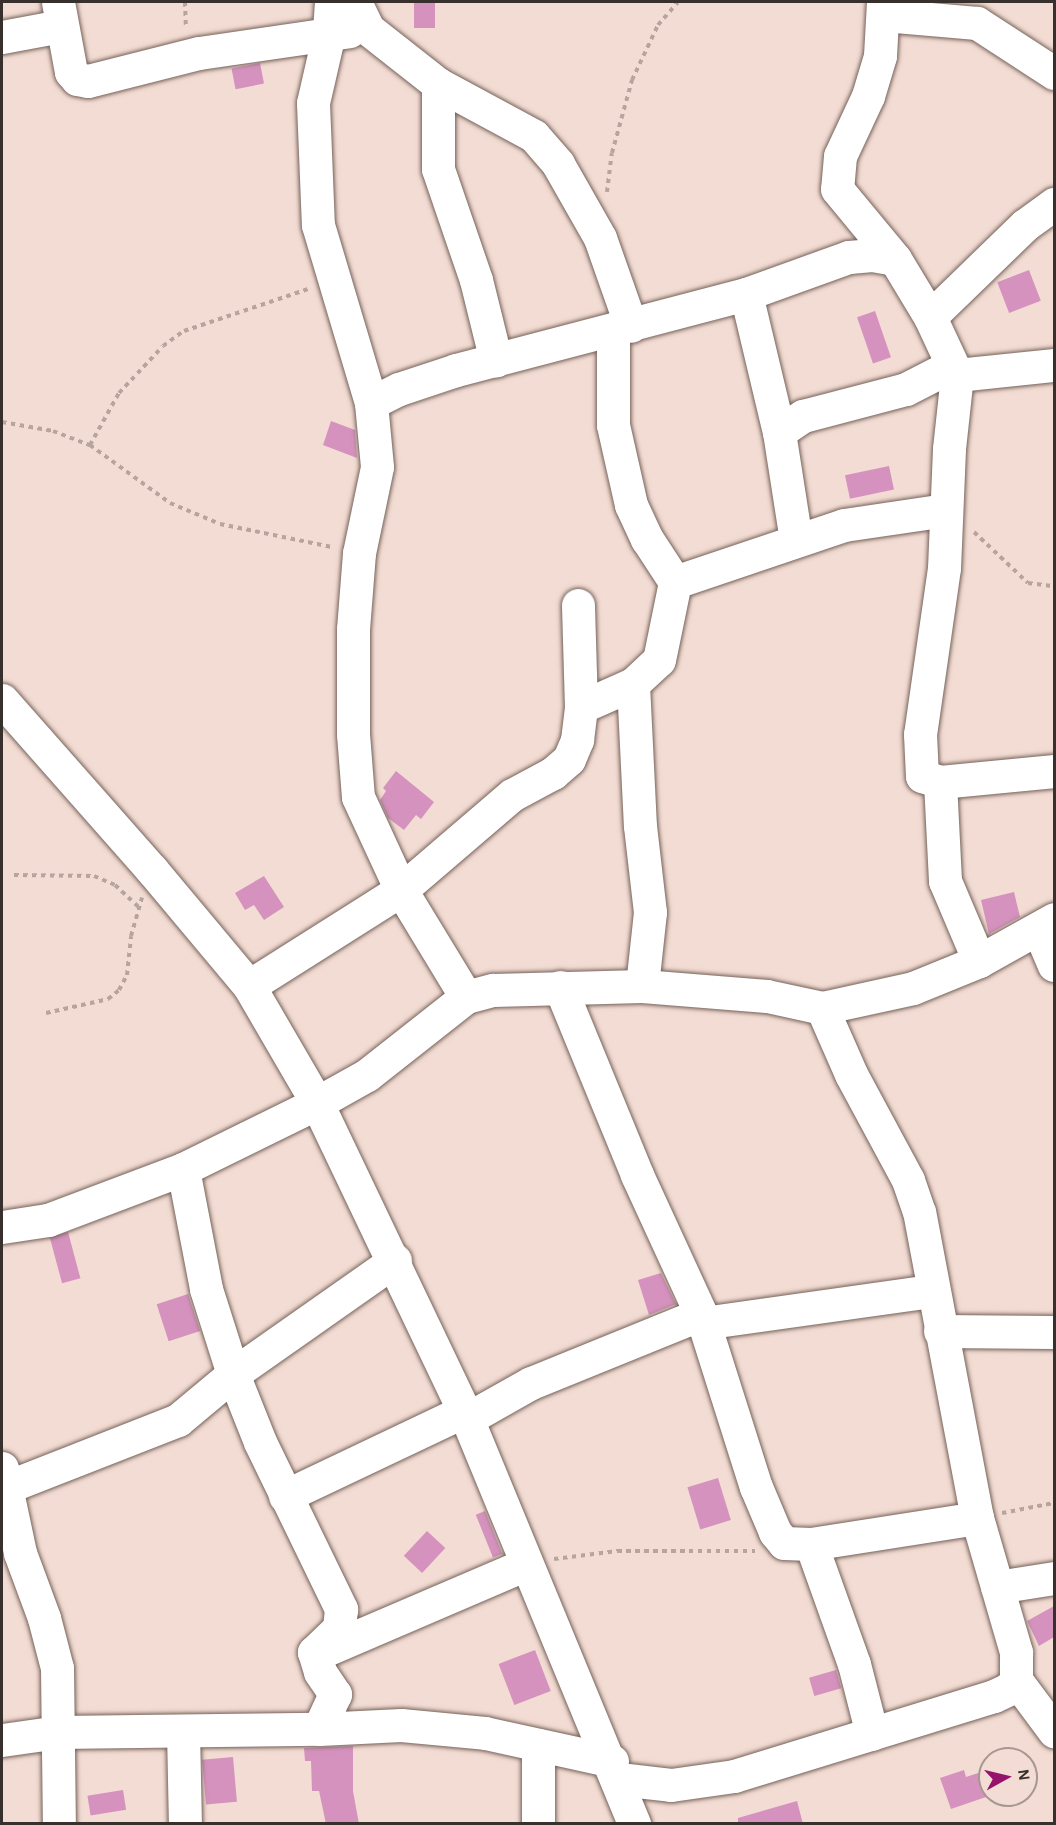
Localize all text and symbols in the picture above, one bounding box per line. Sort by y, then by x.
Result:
north arrow [978,1747,1038,1807]
text: N [1015,1768,1033,1781]

